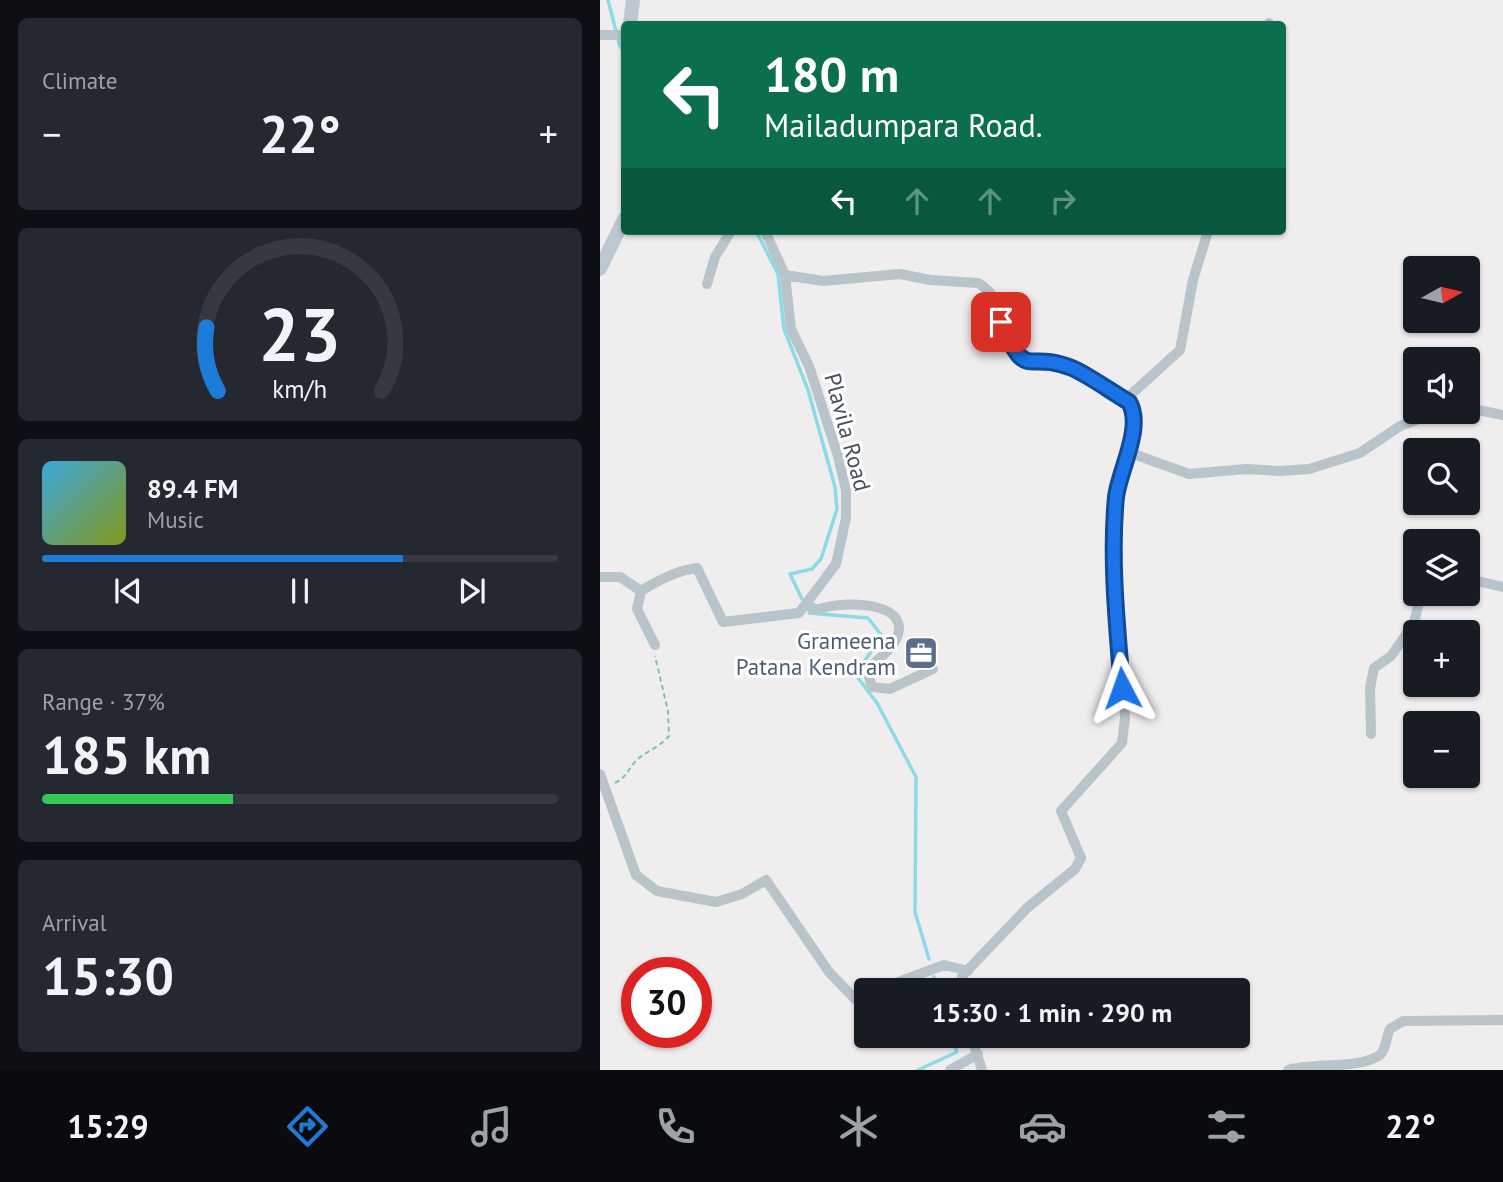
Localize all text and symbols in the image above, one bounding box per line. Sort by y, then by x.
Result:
text: 180 m [764,42,899,106]
icon: left [649,49,740,140]
text: Climate [42,66,117,95]
text: 22° [259,100,341,167]
text: Mailadumpara Road. [764,104,1043,146]
text: − [42,109,61,158]
text: + [539,109,558,158]
icon: left [825,182,863,220]
icon: ahead [898,182,936,220]
icon: ahead [971,182,1009,220]
icon: right [1044,182,1082,220]
north arrow [1403,256,1480,332]
map controls [1403,256,1480,788]
text: 23 [259,287,341,381]
pin [971,292,1031,352]
icon: arrive [982,303,1020,341]
button: sound [1403,347,1480,424]
street label: Plavila Road [818,370,878,494]
text: km/h [273,372,327,404]
button: search [1403,438,1480,515]
text: 89.4 FM [147,472,238,505]
text: Music [147,505,204,534]
button: layers [1403,529,1480,606]
icon: previous [109,572,147,610]
icon: pause [281,572,319,610]
icon: next [453,572,491,610]
button: + [1403,620,1480,697]
place label: Grameena Patana Kendram [736,626,896,681]
office icon: Grameena Patana Kendram [902,634,940,672]
position arrow [1085,651,1159,725]
text: Range · 37% [42,687,165,716]
button: − [1403,711,1480,788]
text: 185 km [42,721,211,788]
text: Arrival [42,908,106,937]
text: 15:30 [42,942,174,1009]
speed limit sign: 30 [621,957,712,1048]
text: 15:30 · 1 min · 290 m [932,996,1172,1029]
icon: directions [283,1102,332,1151]
icon: music [467,1102,516,1151]
icon: phone [651,1102,700,1151]
icon: climate [834,1102,883,1151]
icon: car [1018,1102,1067,1151]
icon: filters [1202,1102,1251,1151]
text: 15:29 [67,1105,149,1147]
text: 22° [1385,1105,1436,1147]

